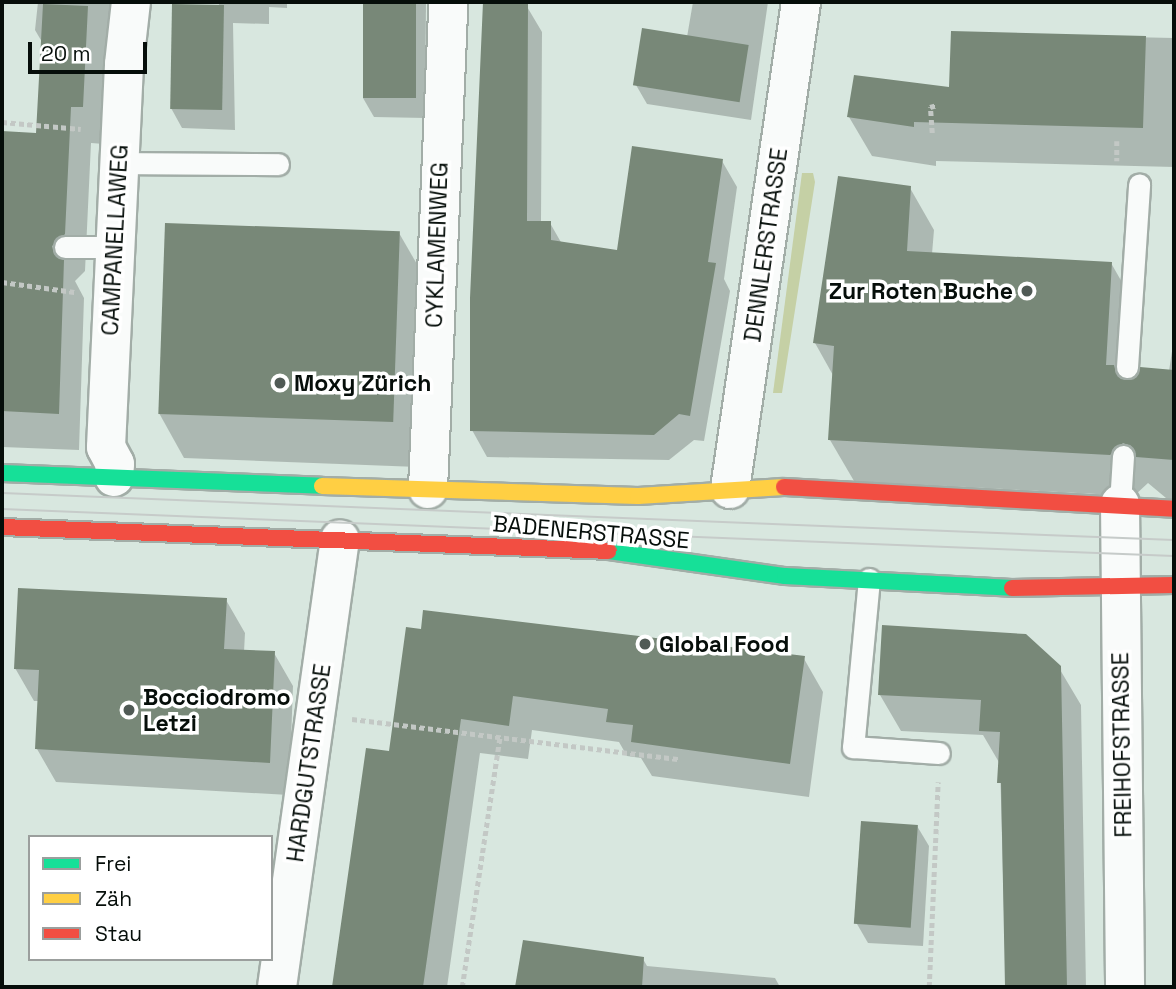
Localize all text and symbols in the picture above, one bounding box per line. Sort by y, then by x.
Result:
scale bar [32,28,150,72]
text: 20 m [41,40,91,67]
street label: CAMPANELLAWEG [96,144,134,336]
street label: DENNLERSTRASSE [739,146,793,344]
street label: CYKLAMENWEG [420,162,454,328]
place label: Zur Roten Buche [829,277,1013,305]
marker: Zur Roten Buche [1019,283,1035,299]
place label: Moxy Zürich [294,369,431,397]
marker: Moxy Zürich [272,375,288,391]
street label: BADENERSTRASSE [491,510,691,554]
place label: Global Food [659,630,789,658]
marker: Global Food [637,636,653,652]
street label: FREIHOFSTRASSE [1107,652,1137,838]
street label: HARDGUTSTRASSE [281,662,337,864]
place label: Bocciodromo Letzi [143,683,291,737]
marker: Bocciodromo Letzi [121,702,137,718]
legend [28,835,273,961]
text: Frei [95,850,131,877]
text: Zäh [95,885,132,912]
text: Stau [95,920,142,947]

